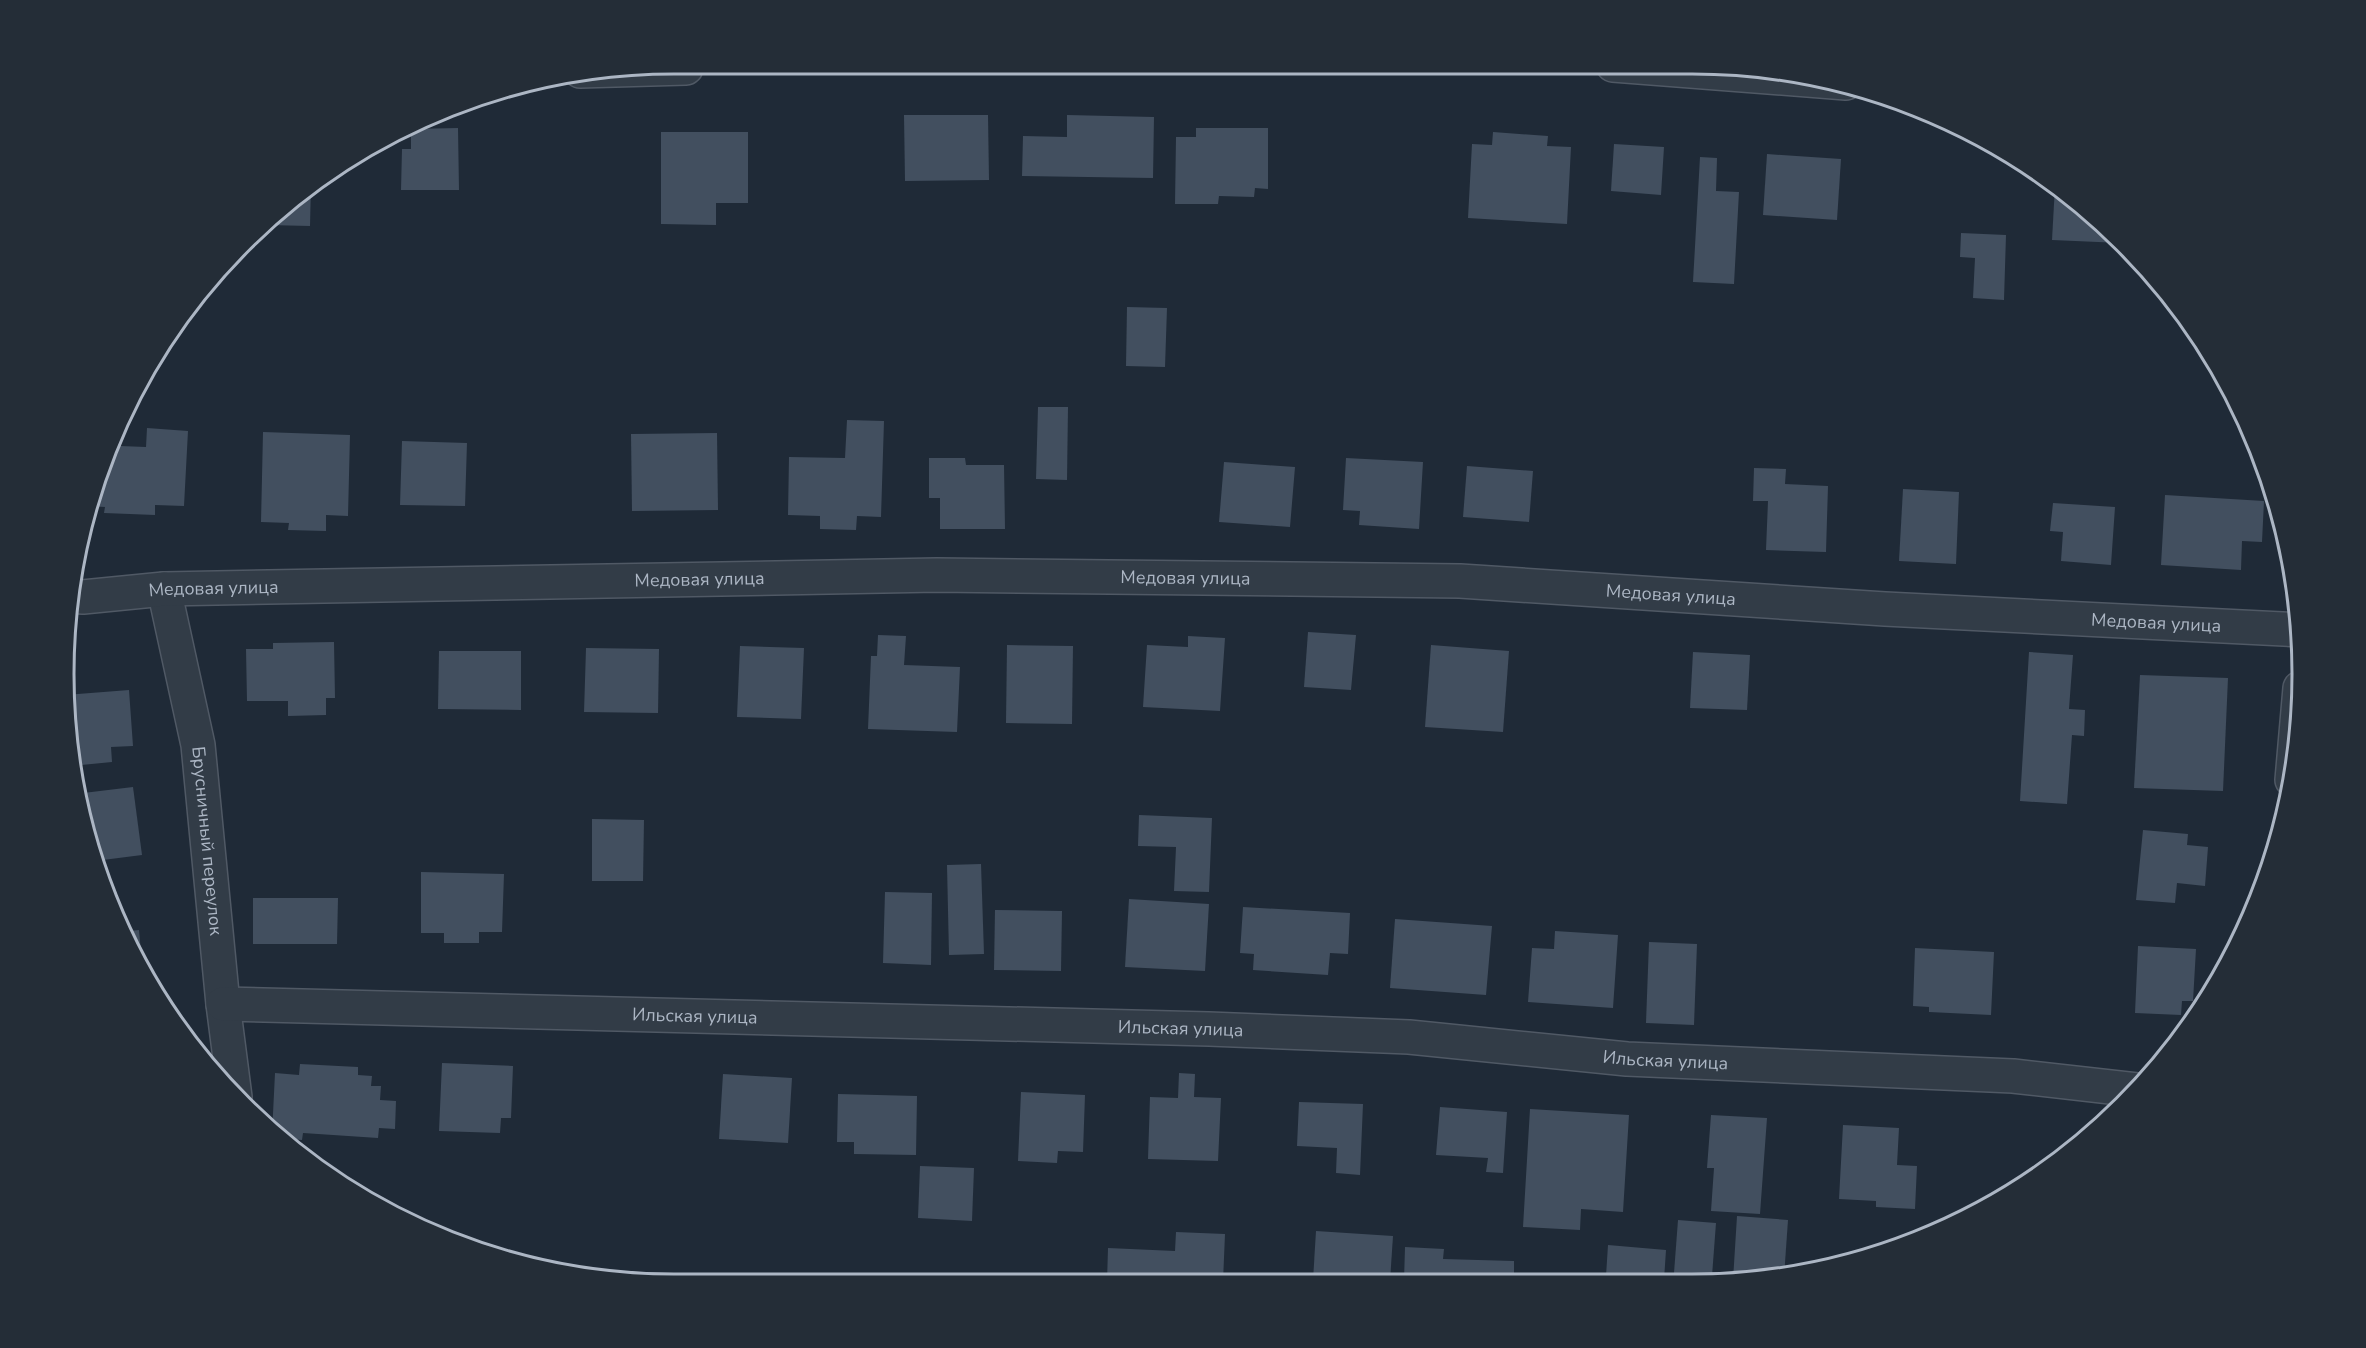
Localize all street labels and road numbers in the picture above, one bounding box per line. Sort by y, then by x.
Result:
street label: Медовая улица [1120,565,1251,591]
street label: Медовая улица [634,566,765,592]
street label: Медовая улица [147,575,279,602]
street label: Медовая улица [1605,579,1737,611]
street label: Медовая улица [2091,607,2222,638]
street label: Брусничный переулок [186,745,228,937]
street label: Ильская улица [632,1002,758,1030]
street label: Ильская улица [1118,1015,1244,1042]
street label: Ильская улица [1602,1045,1729,1075]

